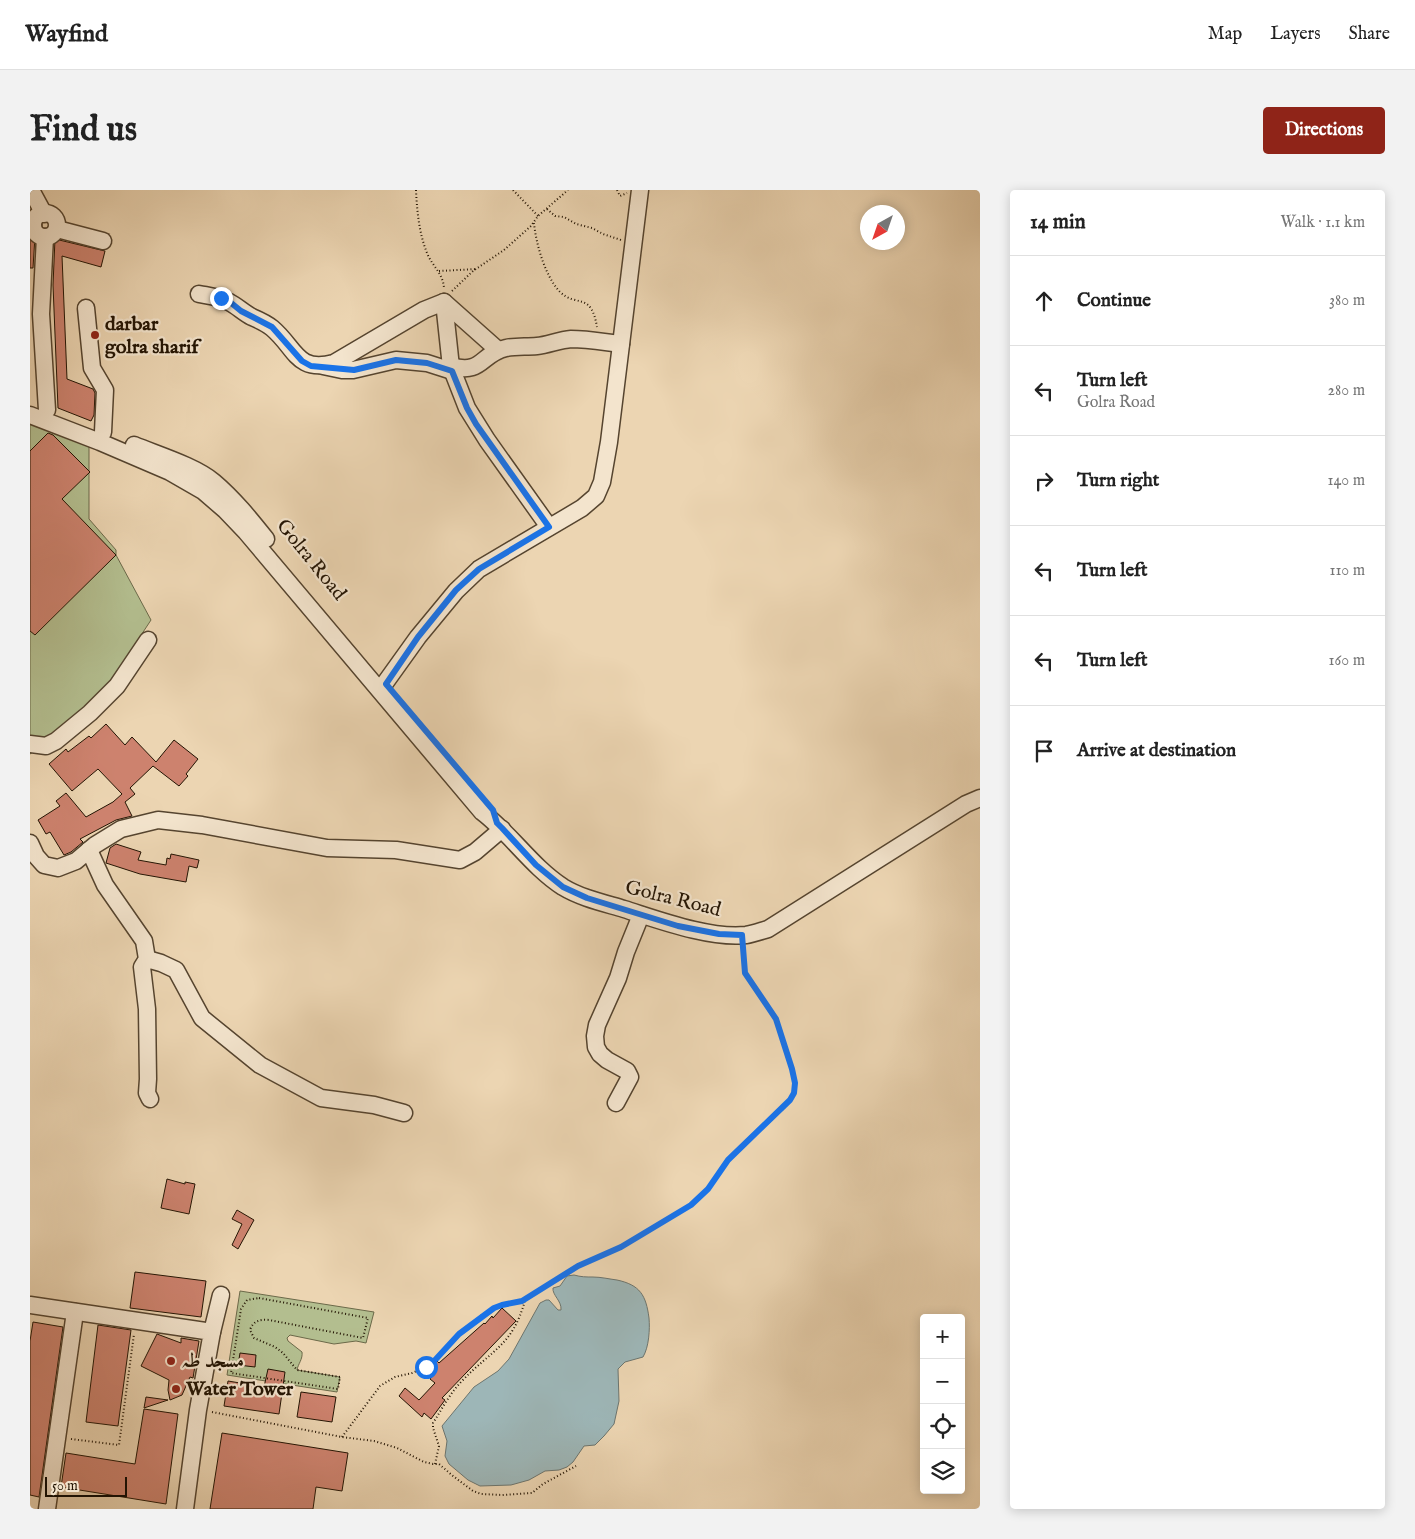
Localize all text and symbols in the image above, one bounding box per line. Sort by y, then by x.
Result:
text: Wayfind [25,19,108,50]
text: Map [1208,23,1242,46]
text: Layers [1270,23,1321,46]
text: Share [1349,23,1390,46]
button: Directions [1263,107,1385,154]
text: Find us [30,108,137,153]
north arrow [860,205,905,250]
text: 14 min [1030,209,1086,236]
text: Walk · 1.1 km [1281,213,1365,233]
route end [210,287,233,310]
icon: ahead [1030,287,1058,315]
text: Continue [1077,289,1151,313]
text: 380 m [1329,291,1365,311]
place label: darbar golra sharif [105,312,202,360]
marker: darbar golra sharif [89,329,101,341]
text: Turn left [1077,369,1148,393]
icon: left [1030,377,1058,405]
text: 280 m [1328,381,1365,401]
text: Golra Road [1077,393,1155,413]
icon: right [1030,467,1058,495]
text: Turn right [1077,469,1159,493]
text: 140 m [1327,471,1365,491]
street label: Golra Road [271,514,352,606]
icon: left [1030,557,1058,585]
text: Turn left [1077,559,1148,583]
text: 110 m [1329,561,1365,581]
icon: left [1030,647,1058,675]
text: Turn left [1077,649,1148,673]
text: 160 m [1329,651,1365,671]
icon: arrive [1030,737,1058,765]
text: Arrive at destination [1077,739,1236,763]
street label: Golra Road [623,875,724,923]
map controls [920,1314,965,1494]
button: + [920,1314,965,1359]
place label: مسجد طہ [181,1349,244,1374]
marker: مسجد طہ [165,1355,177,1367]
route start [415,1356,438,1379]
button: − [920,1359,965,1404]
place label: Water Tower [185,1377,294,1402]
marker: Water Tower [170,1383,182,1395]
button: locate [920,1404,965,1449]
button: layers [920,1449,965,1494]
scale bar [45,1474,128,1497]
text: 50 m [52,1477,78,1495]

